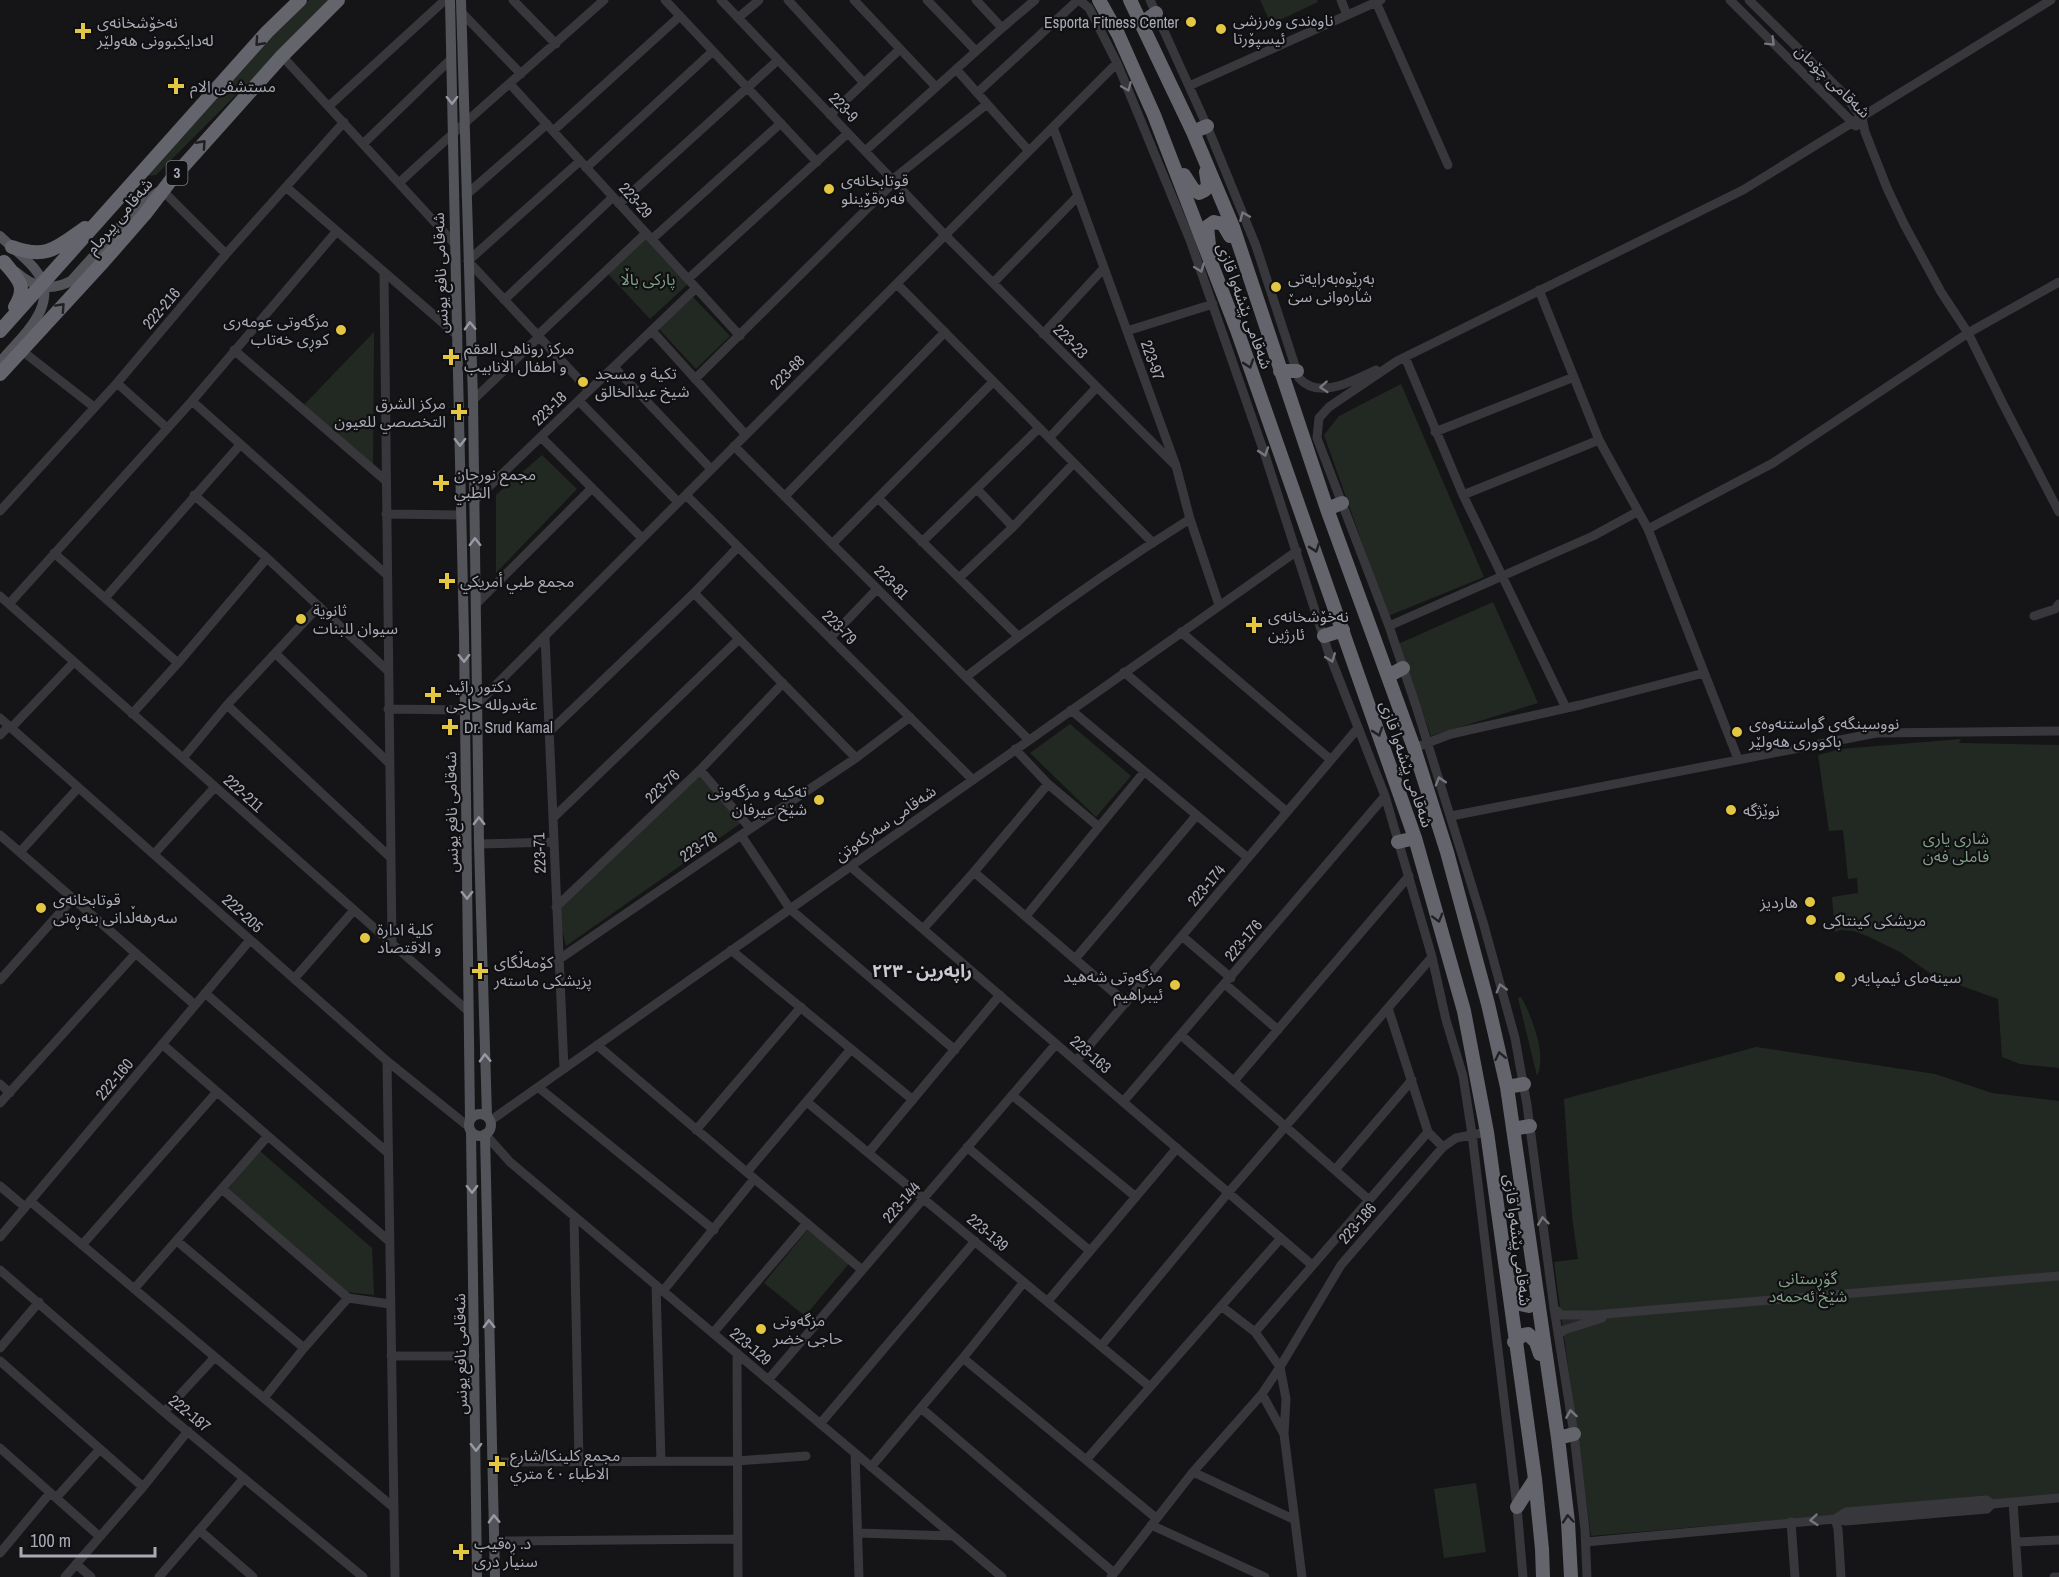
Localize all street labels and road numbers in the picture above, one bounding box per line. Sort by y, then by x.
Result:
street label: شەقامی چۆمان [1790,39,1876,123]
street label: 223-9 [824,87,864,127]
road number: 3 [166,161,188,185]
street label: شەقامی پیرمام [81,173,159,260]
street label: 223-29 [614,177,658,223]
street label: شەقامی نافع یونس [427,212,455,334]
street label: شەقامی پێشەوا قازی [1212,240,1278,372]
street label: 222-216 [137,282,185,334]
street label: 223-23 [1049,319,1093,363]
street label: 223-97 [1136,337,1170,383]
street label: 223-68 [765,350,809,394]
street label: 223-18 [527,386,571,430]
street label: 223-81 [870,560,915,605]
street label: 223-79 [818,605,862,649]
street label: شەقامی پێشەوا قازی [1375,698,1439,830]
street label: شەقامی نافع یونس [439,751,465,873]
street label: 223-76 [640,764,684,808]
street label: 222-211 [219,769,269,817]
street label: شەقامی سەرکەوتن [830,780,940,866]
street label: 223-78 [675,825,721,867]
street label: 223-71 [527,832,551,874]
street label: 223-174 [1182,859,1230,911]
street label: 222-205 [218,889,268,937]
street label: 223-176 [1219,914,1267,966]
street label: 223-163 [1066,1030,1116,1078]
street label: 222-160 [90,1053,138,1105]
street label: شەقامی پێشەوا قازی [1499,1173,1537,1307]
street label: 223-144 [877,1177,925,1227]
street label: 223-186 [1333,1198,1381,1248]
street label: 223-139 [962,1208,1014,1256]
street label: شەقامی نافع یونس [448,1293,474,1415]
street label: 223-129 [725,1322,777,1370]
street label: 222-187 [164,1389,216,1437]

